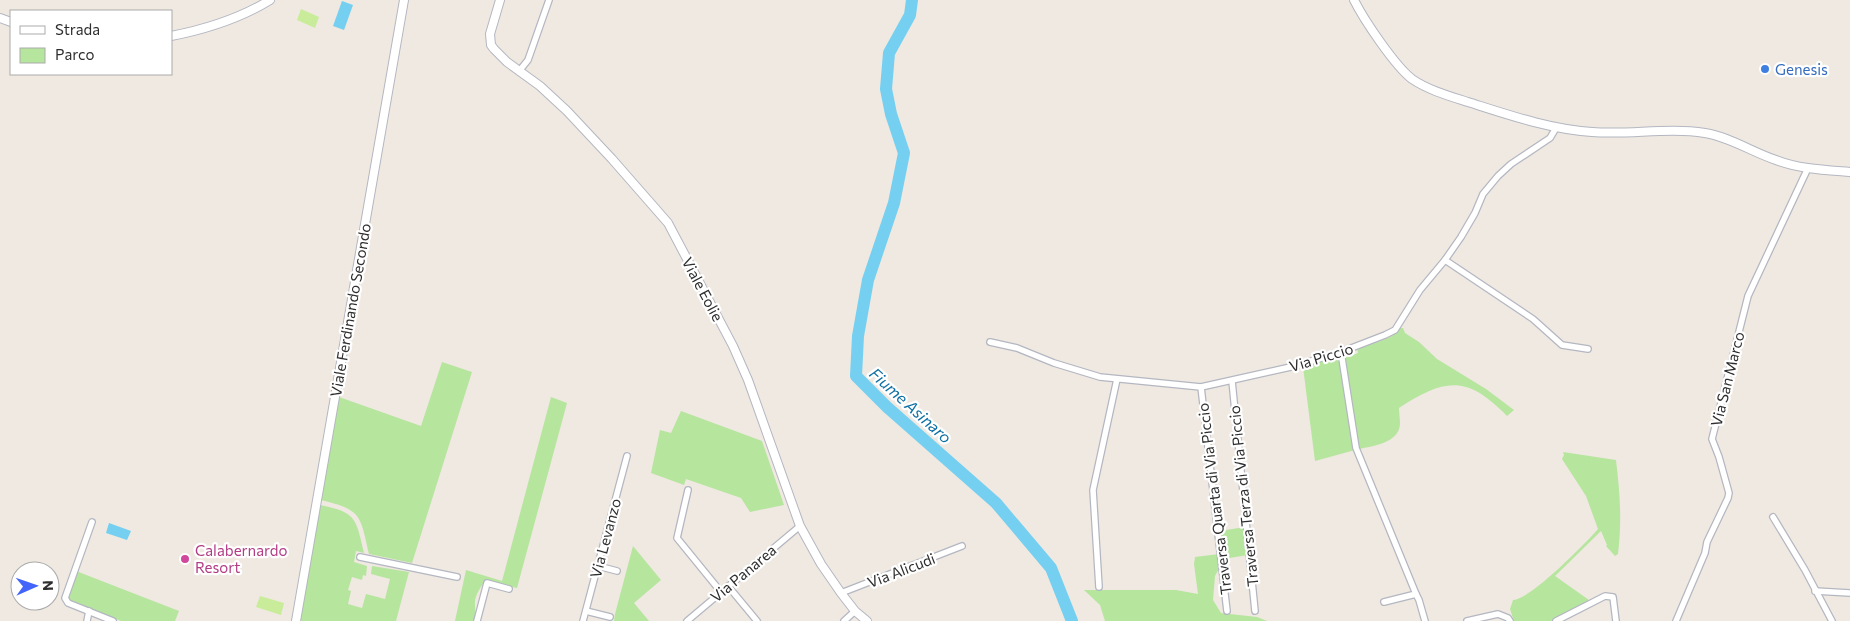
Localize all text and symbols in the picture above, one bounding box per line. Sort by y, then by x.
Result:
legend [10,10,172,75]
text: Strada [55,20,100,38]
text: Parco [55,45,94,63]
place label: Genesis [1775,60,1828,78]
marker: Genesis [1759,63,1771,75]
street label: Viale Ferdinando Secondo [326,222,374,398]
street label: Viale Eolie [679,254,727,324]
street label: Via San Marco [1707,330,1747,428]
street label: Via Piccio [1287,339,1355,375]
water label: Fiume Asinaro [866,363,956,447]
street label: Traversa Quarta di Via Piccio [1193,402,1235,596]
street label: Traversa Terza di Via Piccio [1225,404,1261,588]
street label: Via Levanzo [586,496,624,580]
street label: Via Panarea [707,540,779,606]
place label: Calabernardo Resort [195,541,287,576]
street label: Via Alicudi [865,549,937,591]
marker: Calabernardo Resort [179,553,191,565]
north arrow [10,561,60,611]
text: N [40,580,57,591]

